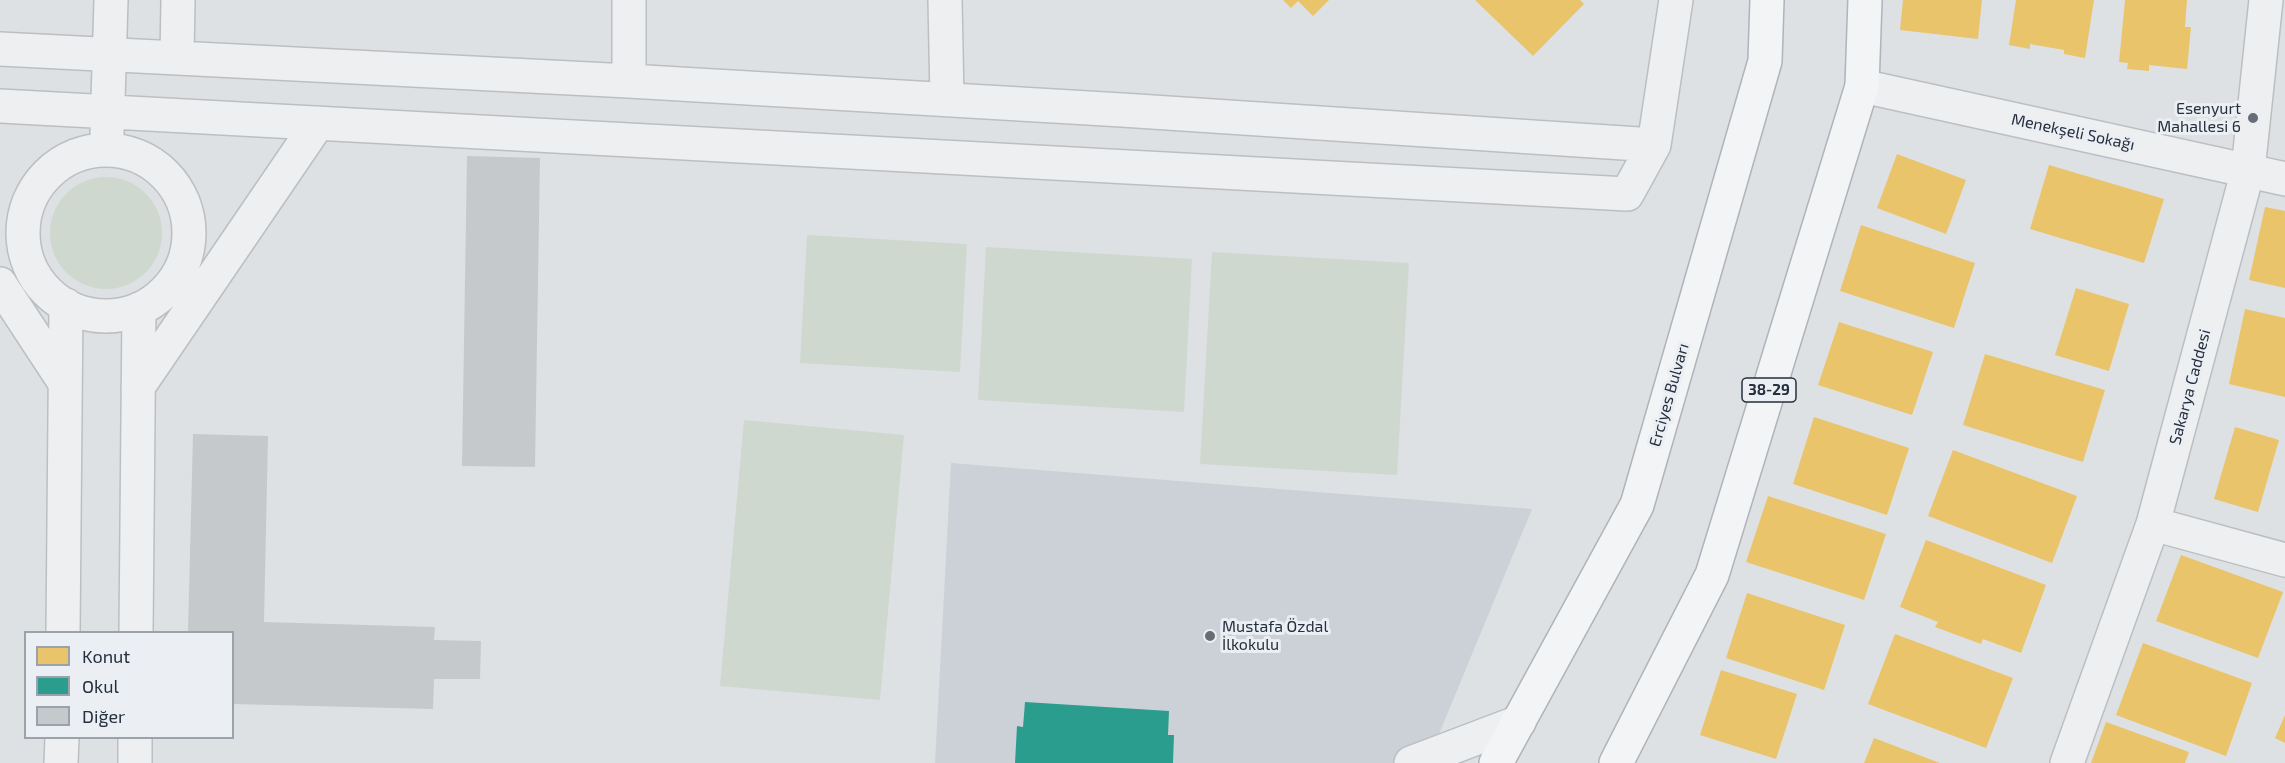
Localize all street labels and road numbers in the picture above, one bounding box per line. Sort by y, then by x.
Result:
street label: Menekşeli Sokağı [2010,110,2136,154]
street label: Sakarya Caddesi [2165,327,2215,447]
street label: Erciyes Bulvarı [1645,341,1693,449]
road number: 38-29 [1742,378,1796,402]

